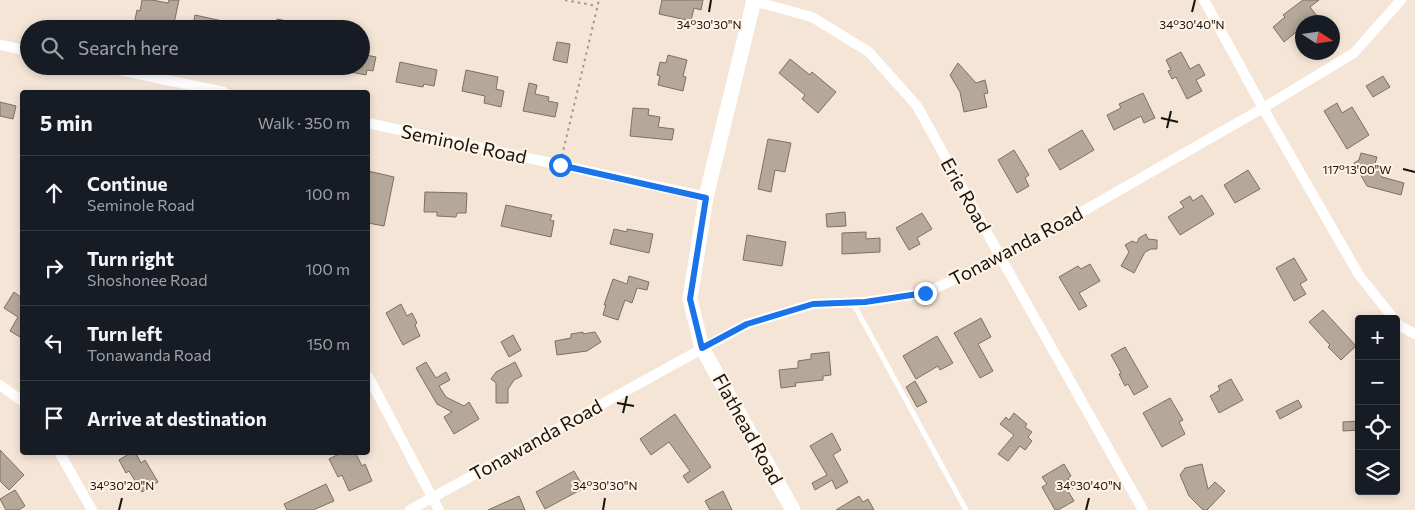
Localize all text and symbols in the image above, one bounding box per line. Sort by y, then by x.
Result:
north arrow [1295,15,1340,60]
text: 34°30'30"N [677,17,741,31]
text: 34°30'40"N [1159,17,1225,31]
search box [20,20,370,75]
icon: search [38,34,66,62]
text: Search here [78,36,178,59]
text: 5 min [40,110,93,135]
text: Walk · 350 m [258,113,350,132]
street label: Seminole Road [399,119,529,168]
street label: Erie Road [937,153,996,236]
route start [549,154,572,177]
text: 117°13'00"W [1322,162,1392,176]
text: Continue [87,172,167,195]
icon: ahead [40,179,68,207]
text: 100 m [305,184,350,203]
text: Seminole Road [87,195,195,214]
street label: Tonawanda Road [945,201,1086,290]
text: Turn right [87,247,174,270]
icon: right [40,254,68,282]
text: 100 m [305,259,350,278]
text: Shoshonee Road [87,270,207,289]
route end [914,282,937,305]
map controls [1355,315,1400,495]
button: + [1355,315,1400,360]
text: Turn left [87,322,162,345]
icon: left [40,329,68,357]
text: 150 m [307,334,350,353]
text: Tonawanda Road [87,345,211,364]
button: − [1355,360,1400,405]
street label: Flathead Road [708,369,788,488]
street label: Tonawanda Road [466,394,606,485]
icon: arrive [40,404,68,432]
button: locate [1355,405,1400,450]
text: Arrive at destination [87,407,267,430]
button: layers [1355,450,1400,495]
text: 34°30'20"N [90,478,154,492]
text: 34°30'30"N [573,478,637,492]
text: 34°30'40"N [1056,478,1122,492]

